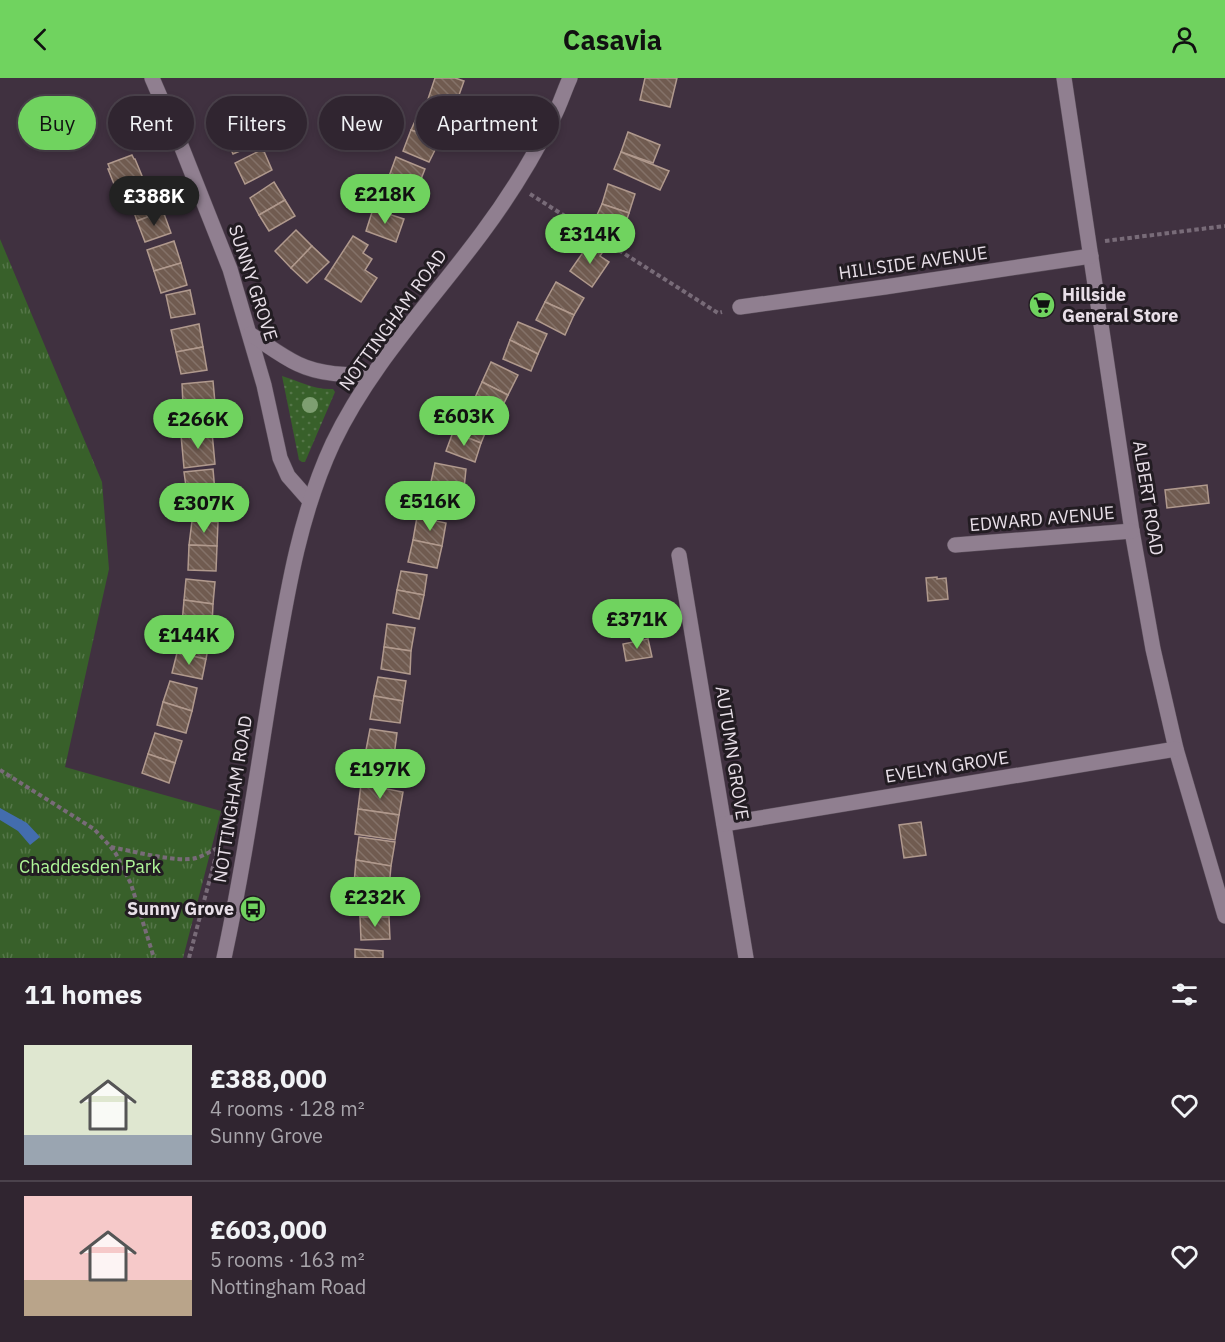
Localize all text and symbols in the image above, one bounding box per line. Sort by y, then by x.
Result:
text: Casavia [563,22,662,57]
icon: back [24,23,57,56]
icon: person [1168,23,1201,56]
chip: Buy [18,96,96,150]
chip: Rent [108,96,194,150]
chip: Filters [206,96,307,150]
chip: New [319,96,404,150]
chip: Apartment [416,96,559,150]
pin: £218K [343,174,427,225]
pin: £388K [112,176,196,227]
text: £218K [354,180,416,207]
text: £388K [123,182,185,209]
pin: £314K [548,214,632,265]
text: £314K [559,220,621,247]
street label: SUNNY GROVE [224,222,283,344]
street label: HILLSIDE AVENUE [837,241,989,284]
street label: NOTTINGHAM ROAD [334,245,452,395]
place label: Hillside General Store [1062,283,1178,327]
supermarket icon: Hillside General Store [1027,290,1057,320]
pin: £603K [422,396,506,447]
pin: £266K [156,399,240,450]
text: £603K [433,402,495,429]
text: £266K [167,405,229,432]
street label: ALBERT ROAD [1128,439,1169,557]
pin: £516K [388,481,472,532]
pin: £307K [162,483,246,534]
text: £516K [399,487,461,514]
text: £307K [173,489,235,516]
street label: EDWARD AVENUE [968,501,1115,536]
pin: £371K [595,599,679,650]
text: £371K [606,605,668,632]
pin: £144K [147,615,231,666]
text: £144K [158,621,220,648]
street label: AUTUMN GROVE [711,684,754,822]
street label: NOTTINGHAM ROAD [208,714,257,884]
street label: EVELYN GROVE [883,745,1010,788]
pin: £197K [338,749,422,800]
text: £197K [349,755,411,782]
park label: Chaddesden Park [19,855,161,878]
pin: £232K [333,877,417,928]
text: £232K [344,883,406,910]
bus stop icon: Sunny Grove [238,894,268,924]
place label: Sunny Grove [127,897,234,920]
text: 11 homes [24,977,142,1011]
icon: filters [1168,978,1201,1011]
text: £388,000 [210,1061,327,1095]
icon: home [72,1069,144,1141]
icon: heart [1168,1089,1201,1122]
text: 4 rooms · 128 m² [210,1095,365,1122]
text: Sunny Grove [210,1122,323,1149]
text: £603,000 [210,1212,327,1246]
icon: home [72,1220,144,1292]
icon: heart [1168,1240,1201,1273]
text: 5 rooms · 163 m² [210,1246,365,1273]
text: Nottingham Road [210,1273,366,1300]

